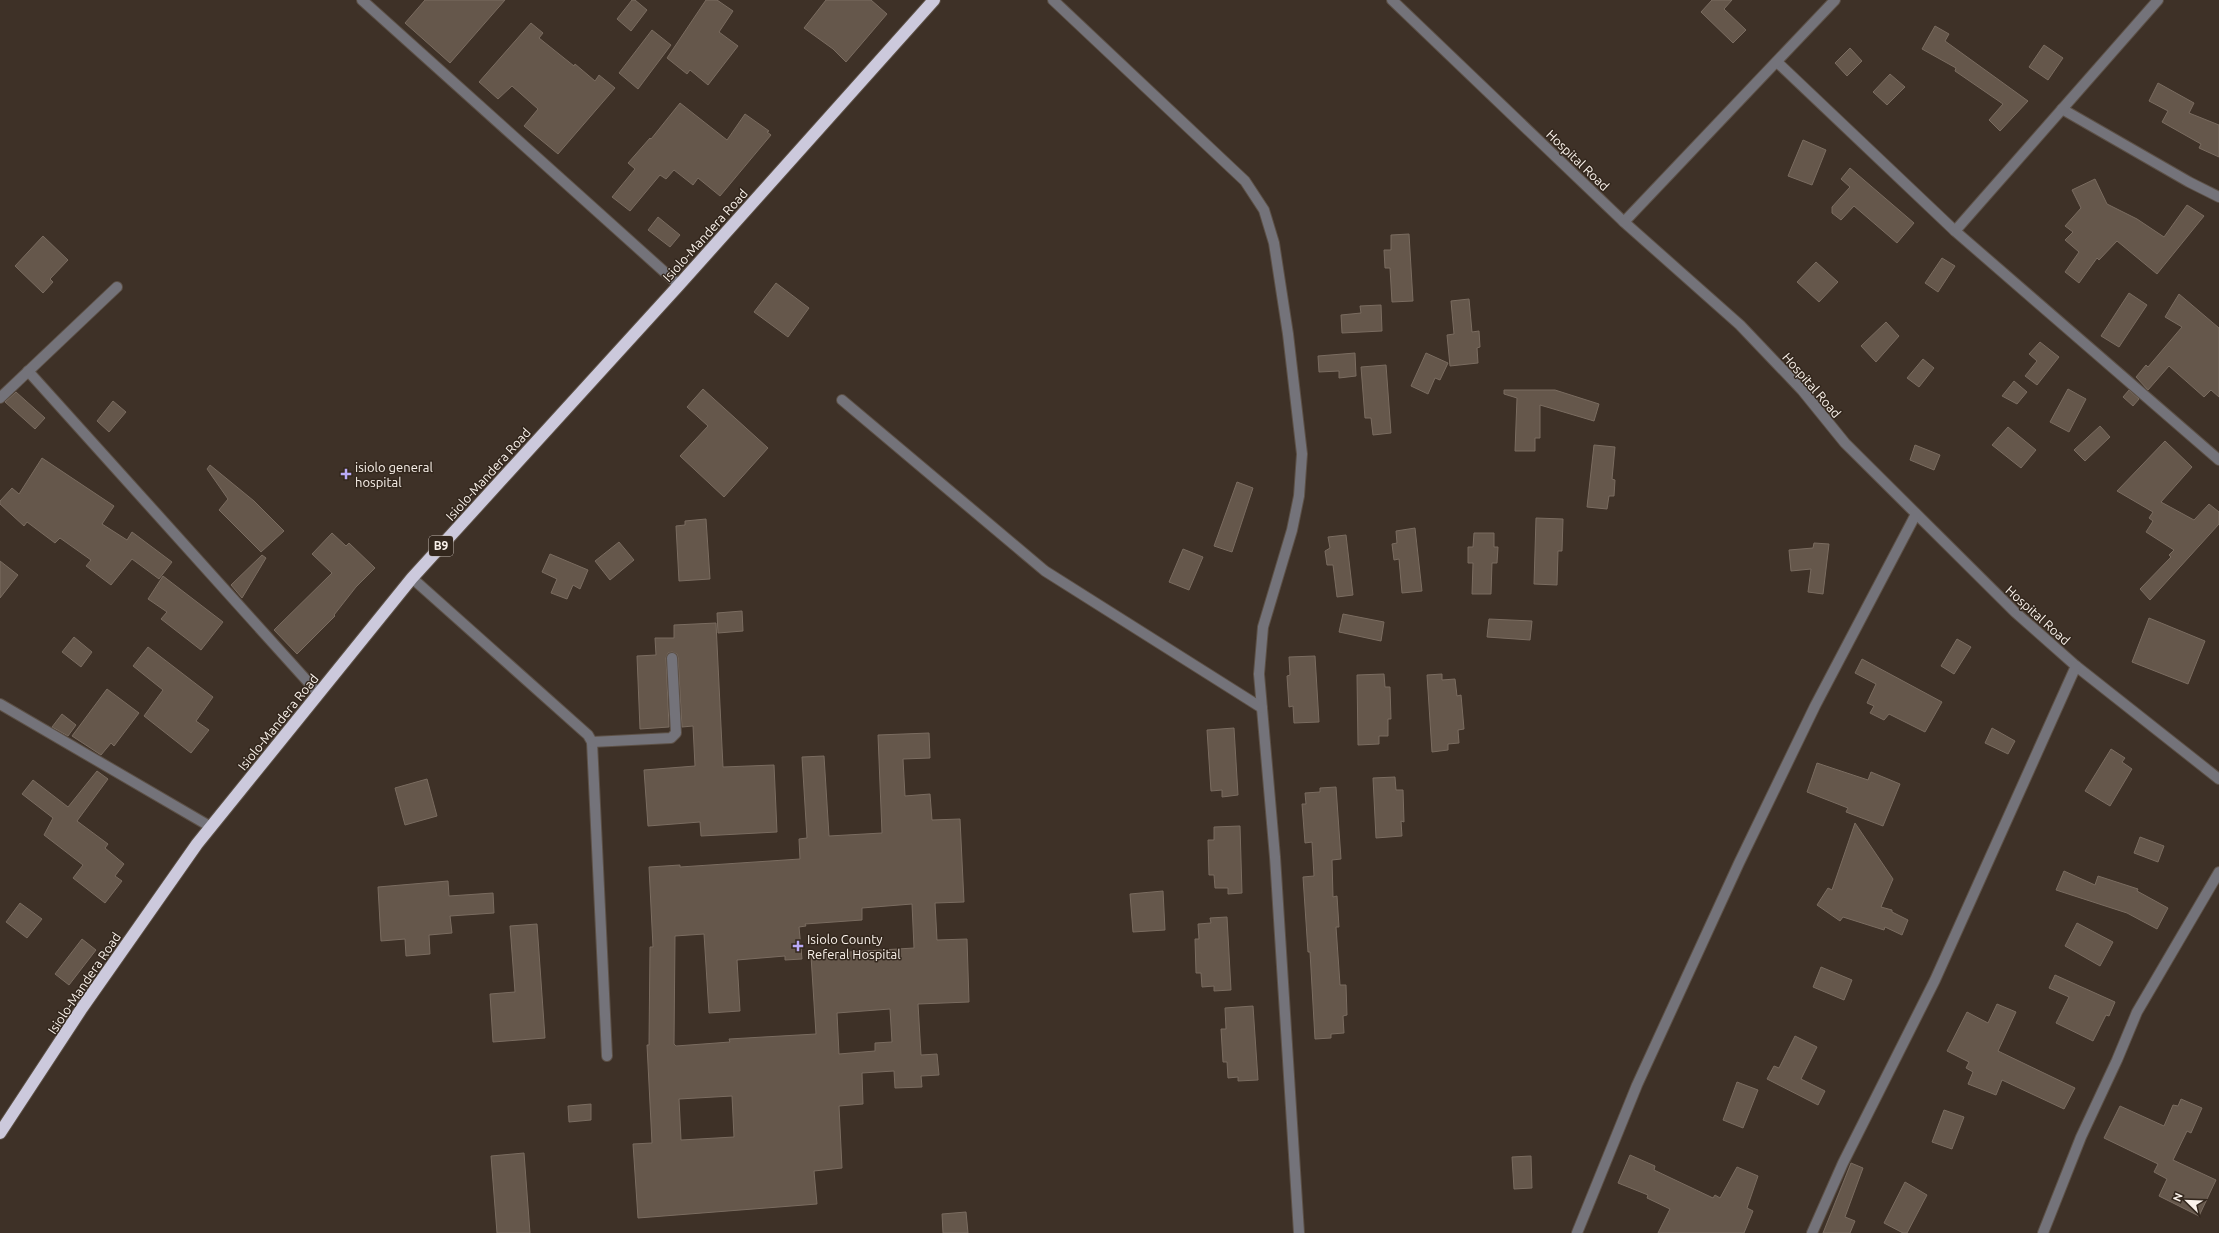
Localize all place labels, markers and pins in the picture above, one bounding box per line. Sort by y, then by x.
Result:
place label: isiolo general hospital [355,460,433,489]
marker: isiolo general hospital [340,468,352,480]
place label: Isiolo County Referal Hospital [807,932,901,961]
marker: Isiolo County Referal Hospital [792,940,804,952]

